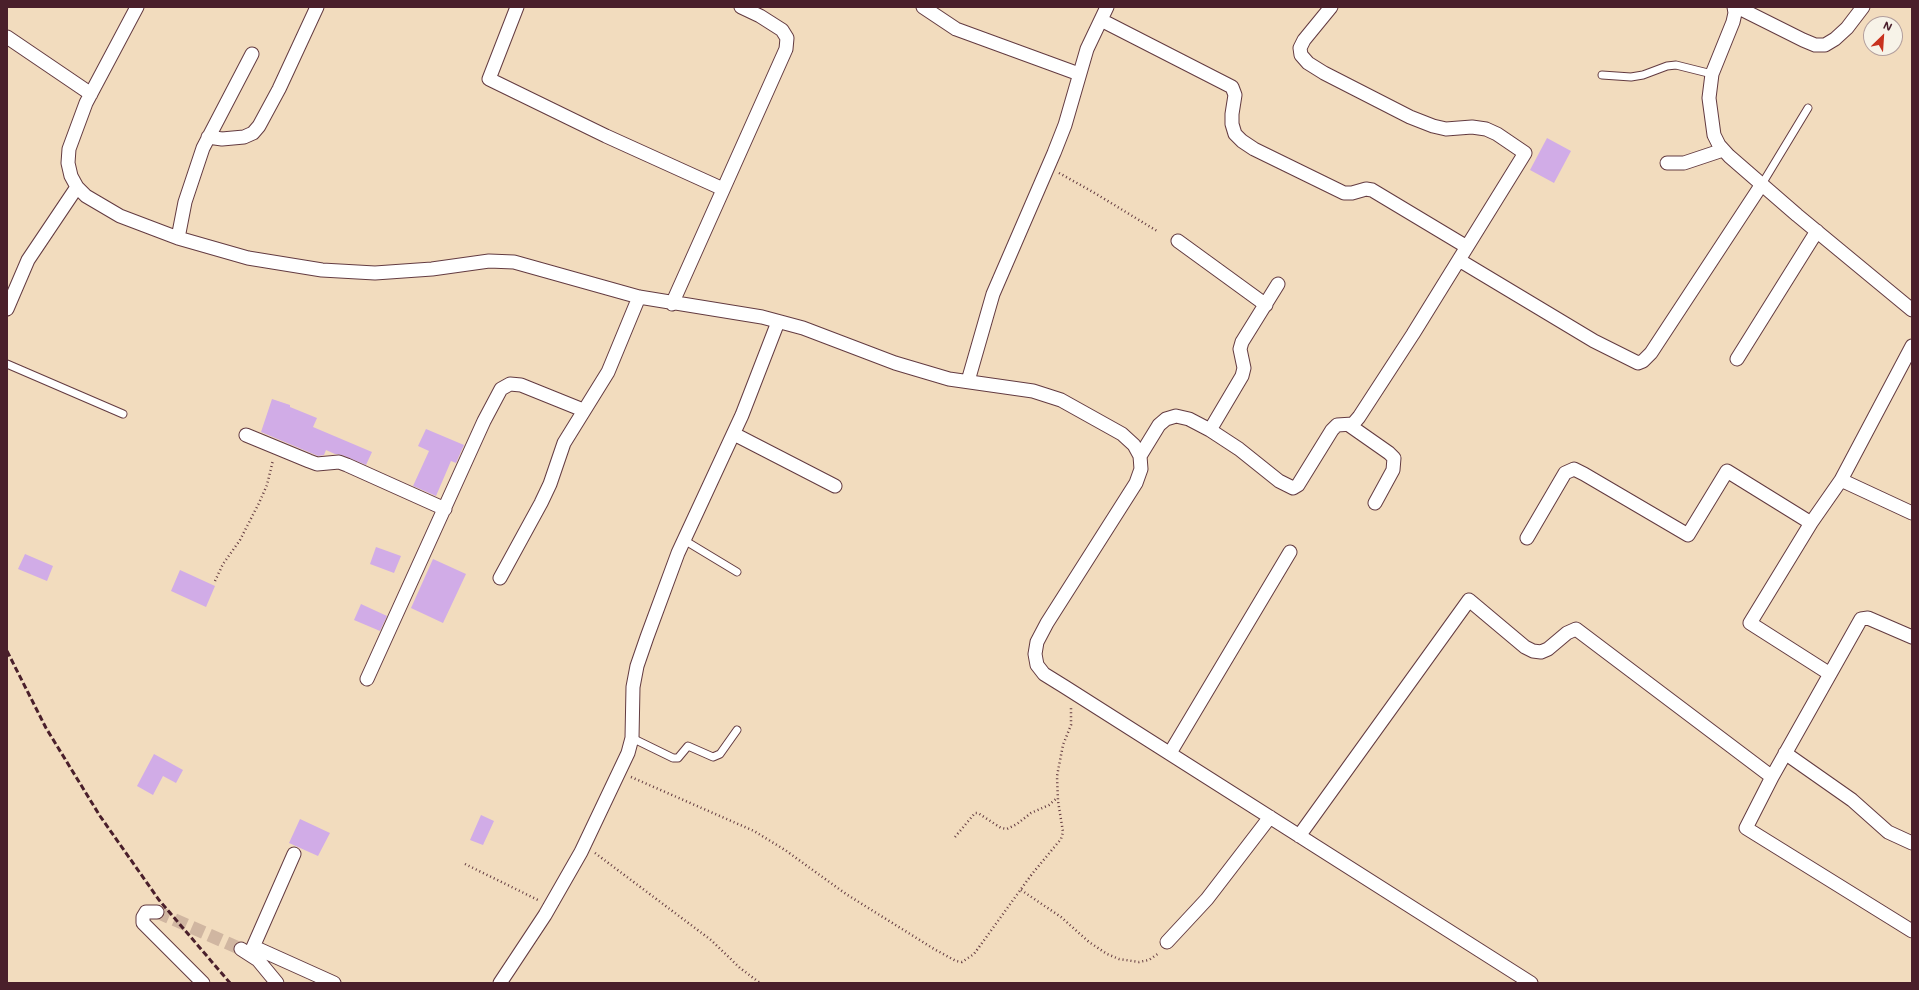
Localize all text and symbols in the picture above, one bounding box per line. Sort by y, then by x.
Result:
north arrow [1863,16,1903,56]
text: N [1881,17,1895,34]

